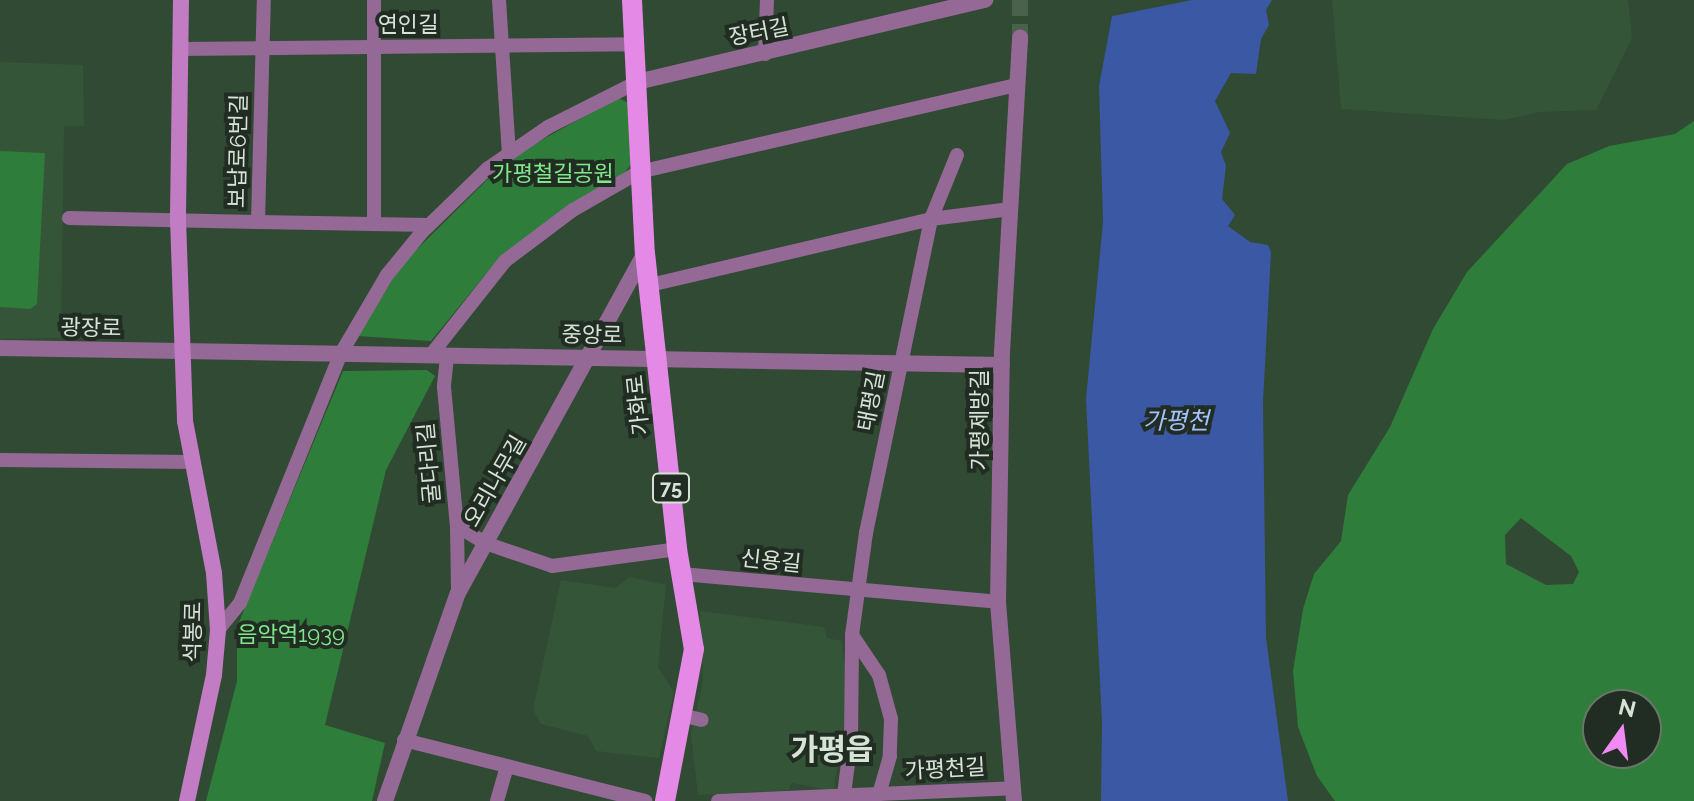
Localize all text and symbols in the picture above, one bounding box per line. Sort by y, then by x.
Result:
street label: 연인길 [378,12,438,38]
street label: 장터길 [727,13,791,51]
street label: 보납로6번길 [224,94,252,208]
park label: 가평철길공원 [492,161,614,187]
street label: 광장로 [60,314,122,342]
street label: 중앙로 [561,321,623,349]
street label: 태평길 [852,369,890,433]
street label: 가평제방길 [967,369,993,471]
street label: 가화로 [622,373,654,437]
water label: 가평천 [1143,407,1209,435]
street label: 굴다리길 [412,422,446,504]
street label: 오리나무길 [458,431,532,531]
road number: 75 [651,472,691,504]
street label: 신용길 [739,545,803,577]
street label: 석봉로 [179,601,207,663]
park label: 음악역1939 [237,622,345,648]
north arrow [1582,689,1662,769]
text: N [1616,693,1639,722]
district label: 가평읍 [791,732,873,768]
street label: 가평천길 [904,754,986,784]

